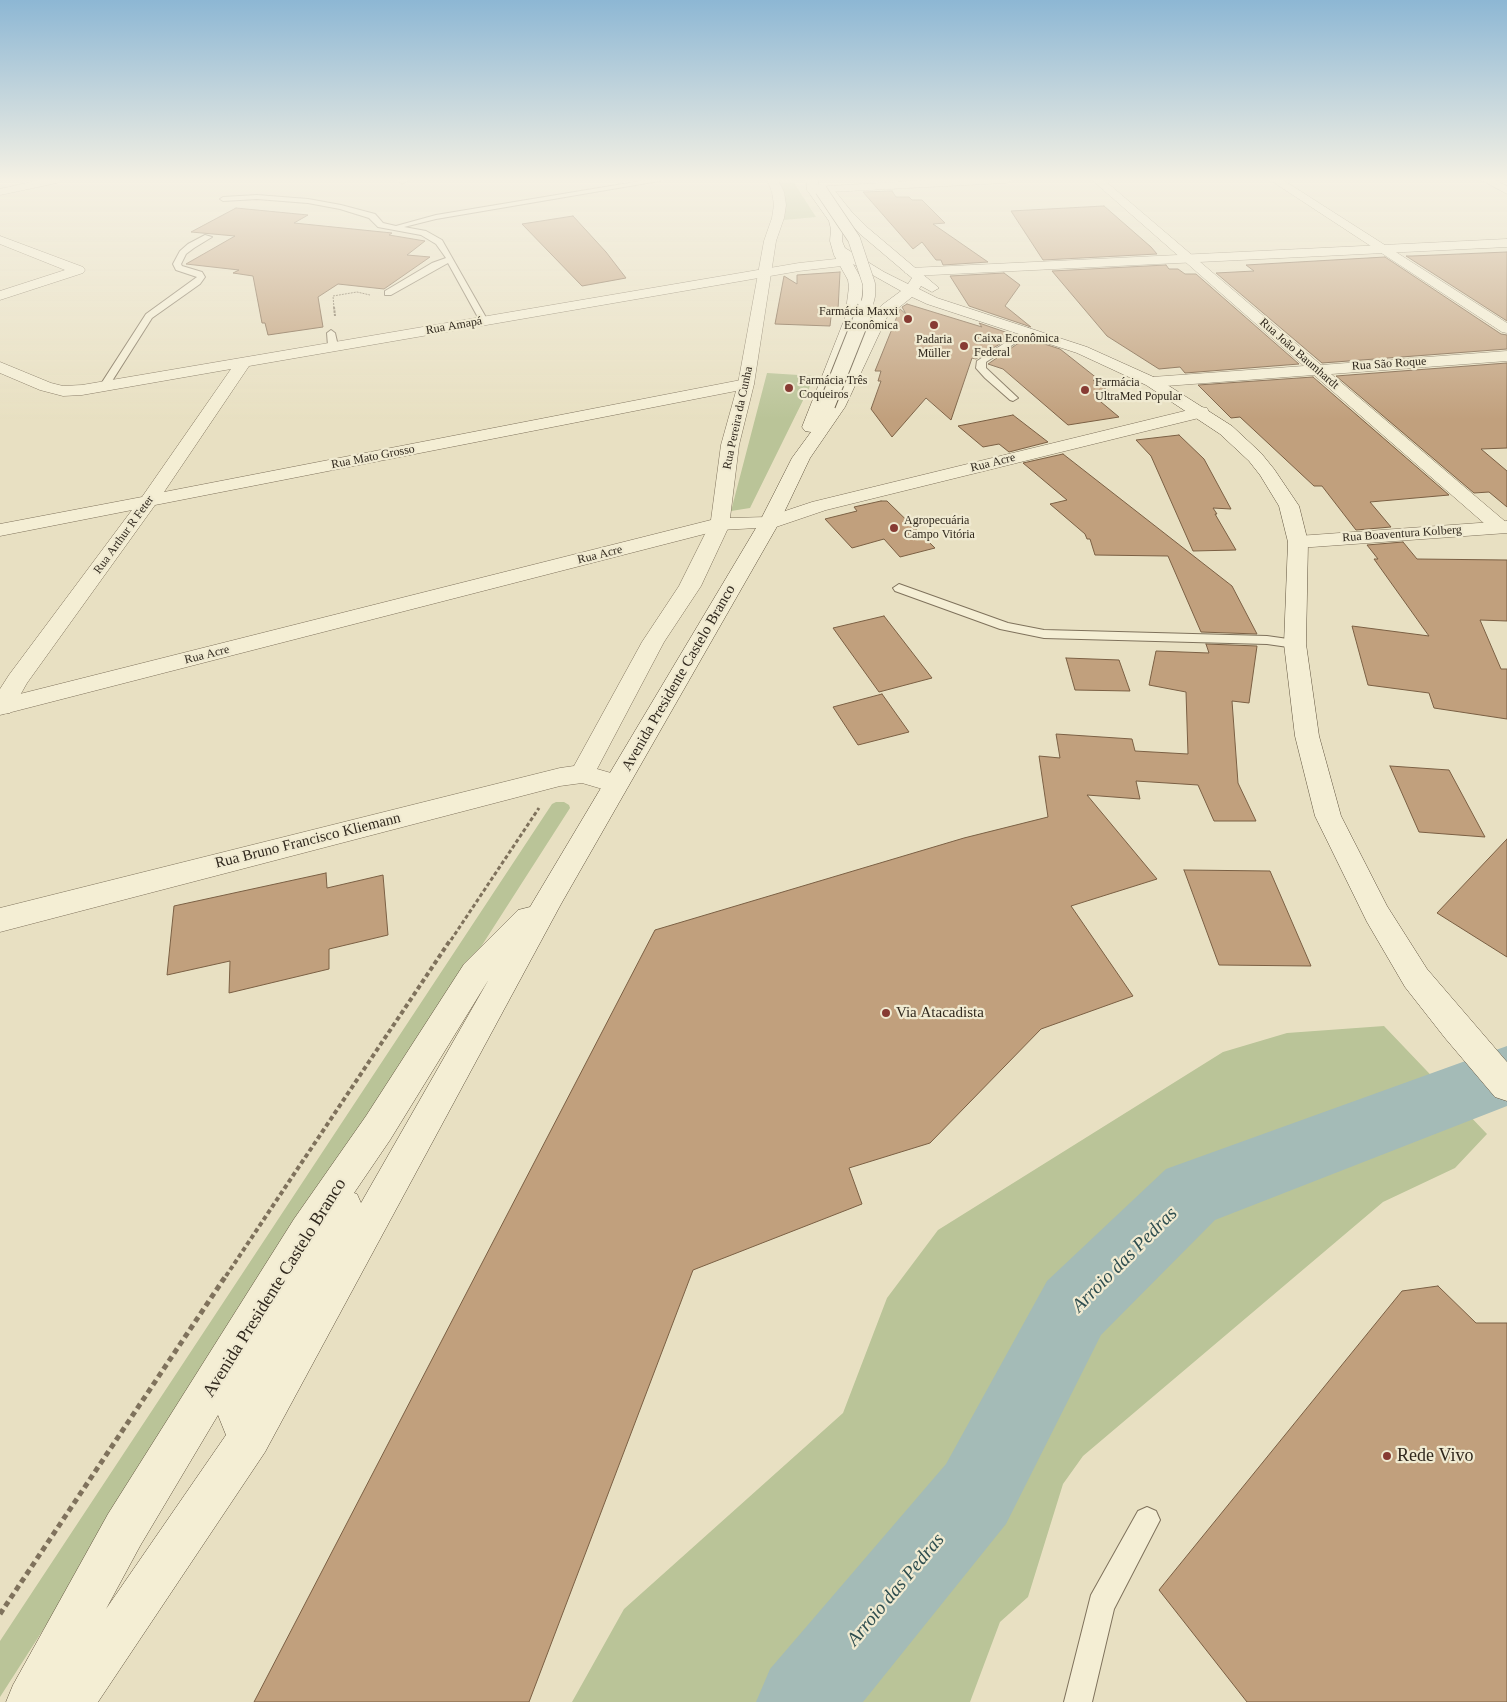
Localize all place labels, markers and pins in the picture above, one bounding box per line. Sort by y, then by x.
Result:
place label: Farmácia Maxxi Econômica [819,305,898,333]
marker: Farmácia Maxxi Econômica [902,313,914,325]
marker: Padaria Müller [928,319,940,331]
place label: Caixa Econômica Federal [974,332,1059,360]
place label: Padaria Müller [916,333,952,361]
marker: Caixa Econômica Federal [958,340,970,352]
place label: Farmácia Três Coqueiros [799,374,868,402]
place label: Farmácia UltraMed Popular [1095,376,1182,404]
marker: Farmácia Três Coqueiros [783,382,795,394]
marker: Farmácia UltraMed Popular [1079,384,1091,396]
place label: Agropecuária Campo Vitória [904,514,975,542]
marker: Agropecuária Campo Vitória [888,522,900,534]
place label: Via Atacadista [896,1004,984,1022]
marker: Via Atacadista [880,1007,892,1019]
place label: Rede Vivo [1397,1445,1473,1467]
marker: Rede Vivo [1381,1450,1393,1462]

